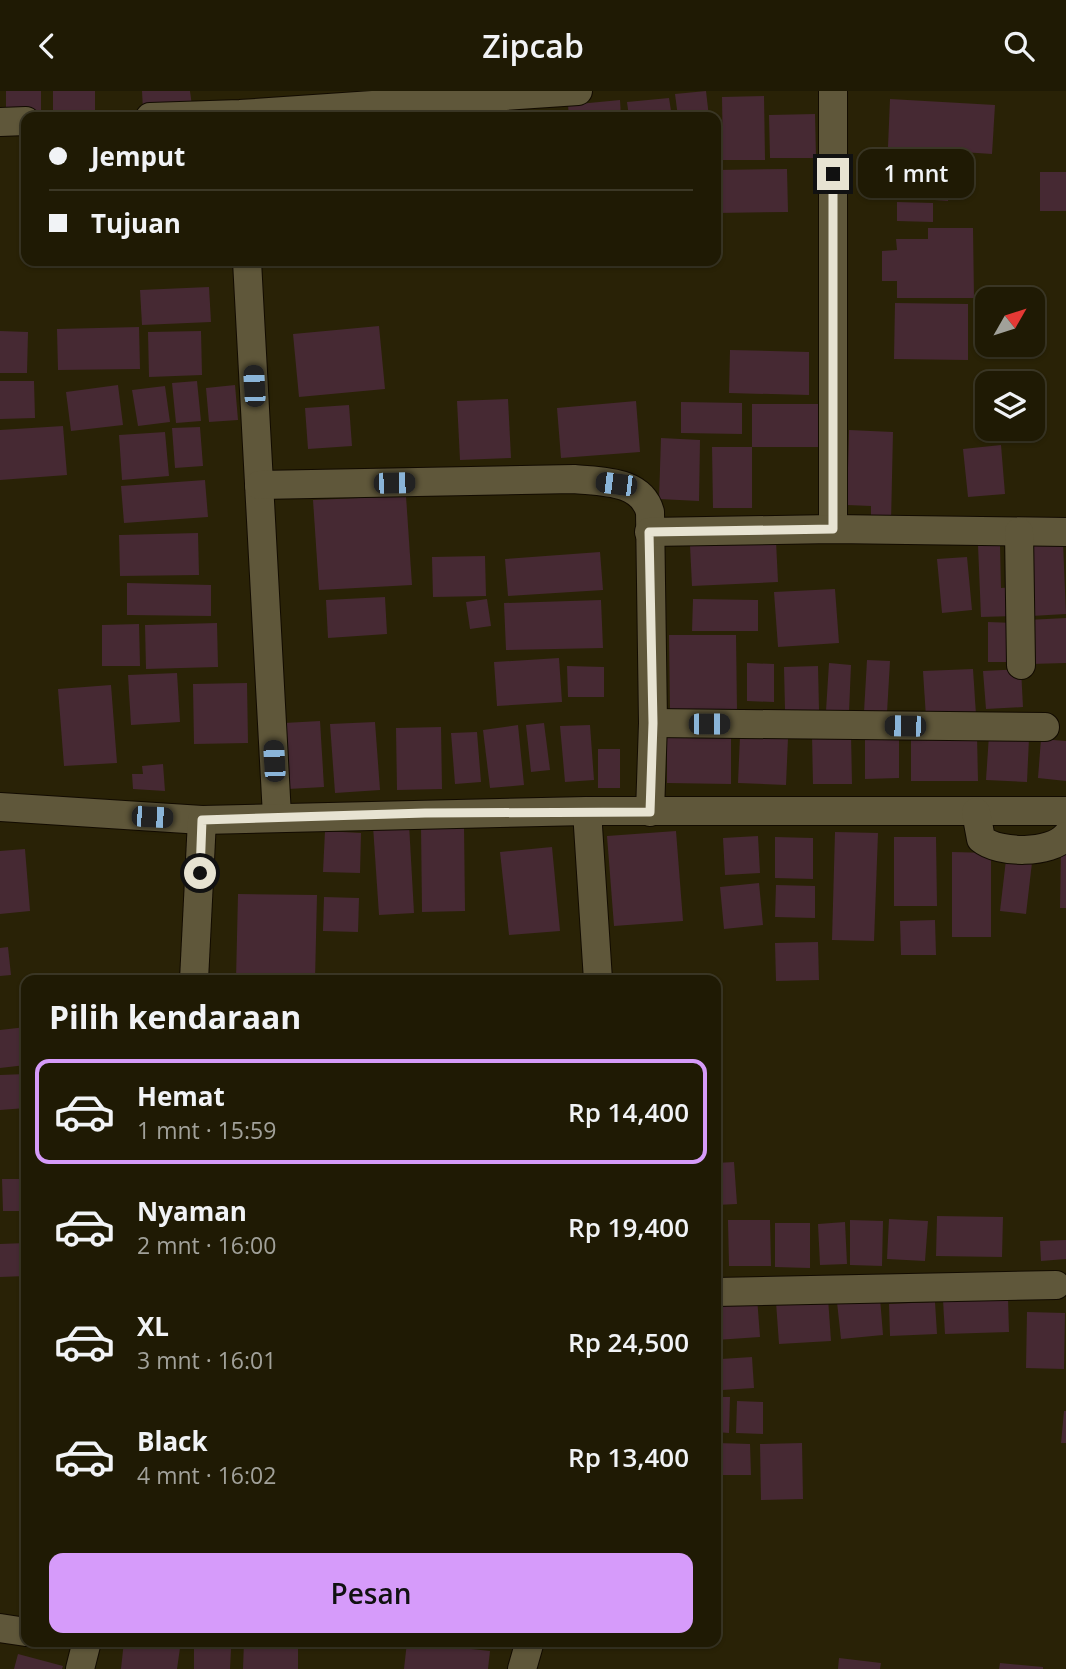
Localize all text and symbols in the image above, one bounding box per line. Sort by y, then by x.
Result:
text: Zipcab [482,24,584,67]
icon: back [28,27,66,65]
icon: search [1000,27,1038,65]
text: Jemput [91,138,185,174]
callout: 1 mnt [858,149,973,199]
text: 1 mnt [884,157,948,189]
route end [817,158,849,190]
text: Tujuan [91,205,181,241]
north arrow [975,287,1045,357]
map controls [975,287,1045,441]
car [243,364,266,408]
button: layers [975,371,1045,441]
car [594,471,639,497]
car [373,472,416,494]
car [689,714,731,735]
car [884,715,927,737]
car [263,739,286,783]
car [131,805,174,829]
route start [184,857,216,889]
text: Pilih kendaraan [49,995,301,1038]
text: Hemat [137,1078,225,1114]
icon: car [53,1080,116,1143]
text: Rp 14,400 [568,1094,689,1130]
text: 1 mnt · 15:59 [137,1114,276,1146]
text: Nyaman [137,1193,247,1229]
icon: car [53,1195,116,1258]
text: Rp 19,400 [568,1209,689,1245]
text: 2 mnt · 16:00 [137,1229,276,1261]
text: XL [137,1308,169,1344]
icon: car [53,1310,116,1373]
text: Rp 24,500 [568,1324,689,1360]
text: 3 mnt · 16:01 [137,1344,276,1376]
text: Black [137,1423,208,1459]
icon: car [53,1425,116,1488]
text: Rp 13,400 [568,1439,689,1475]
text: 4 mnt · 16:02 [137,1459,276,1491]
button: Pesan [49,1553,693,1633]

